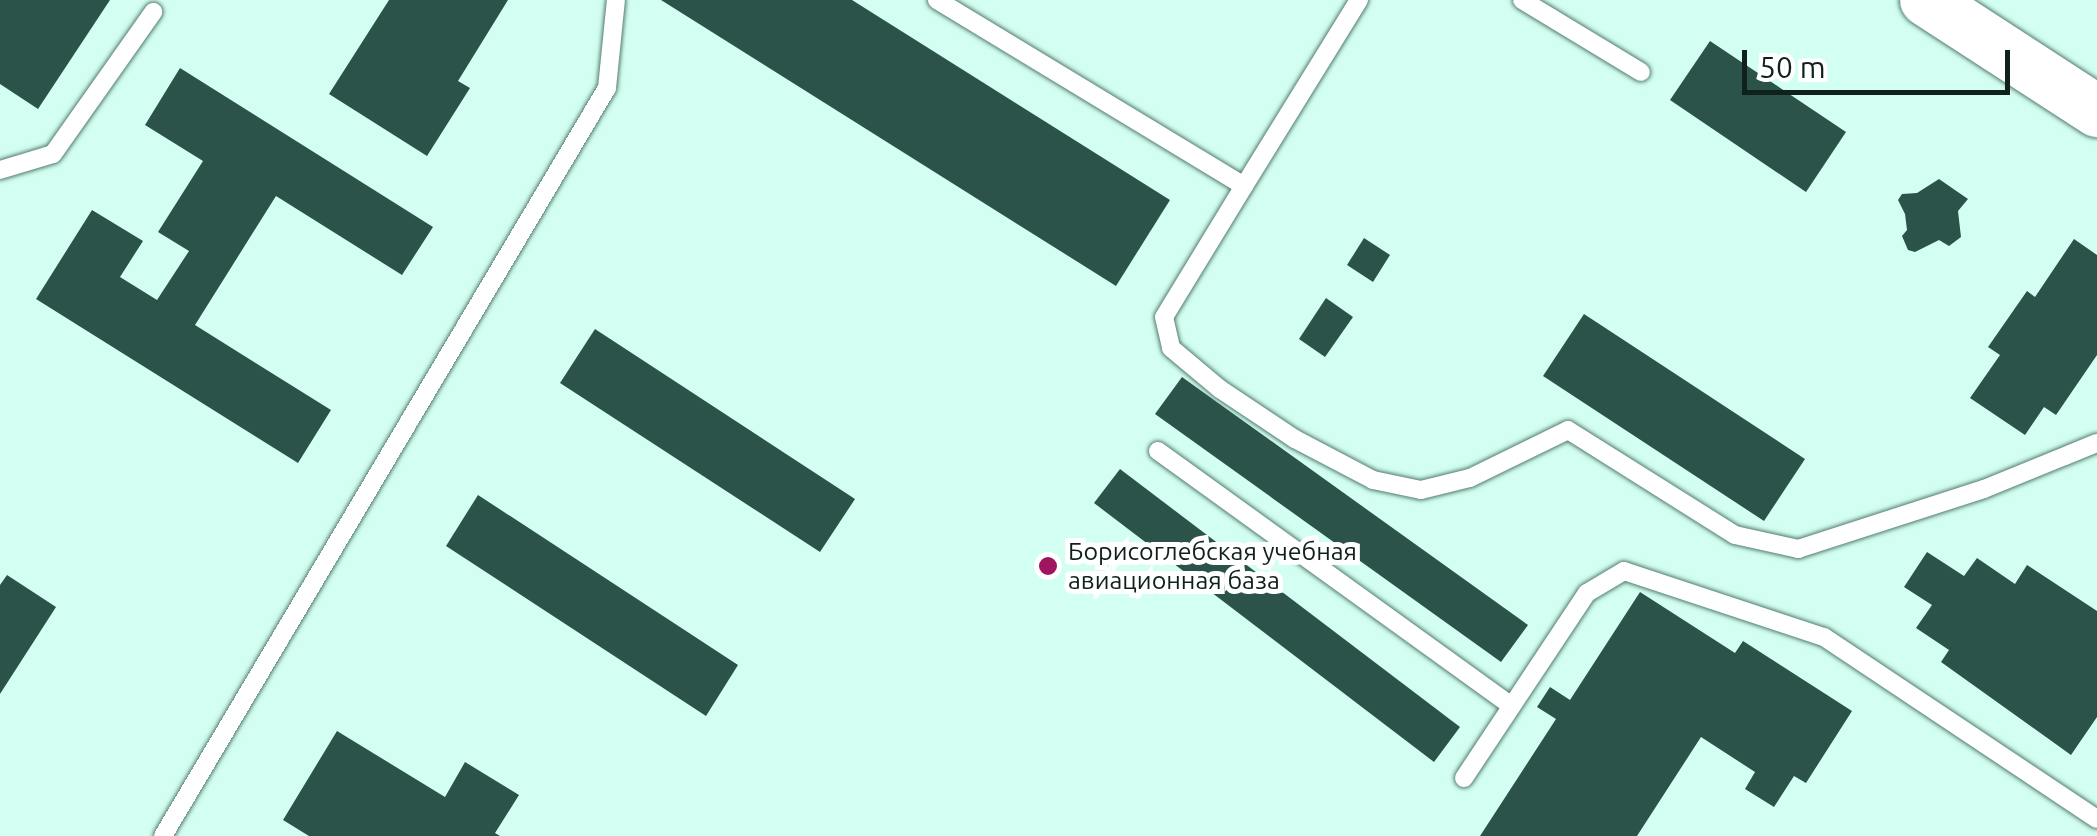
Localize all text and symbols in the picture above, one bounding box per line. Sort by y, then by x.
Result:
scale bar [1747,30,2014,92]
text: 50 m [1759,50,1826,84]
place label: Борисоглебская учебная авиационная база [1068,537,1357,596]
marker: Борисоглебская учебная авиационная база [1037,555,1059,577]

